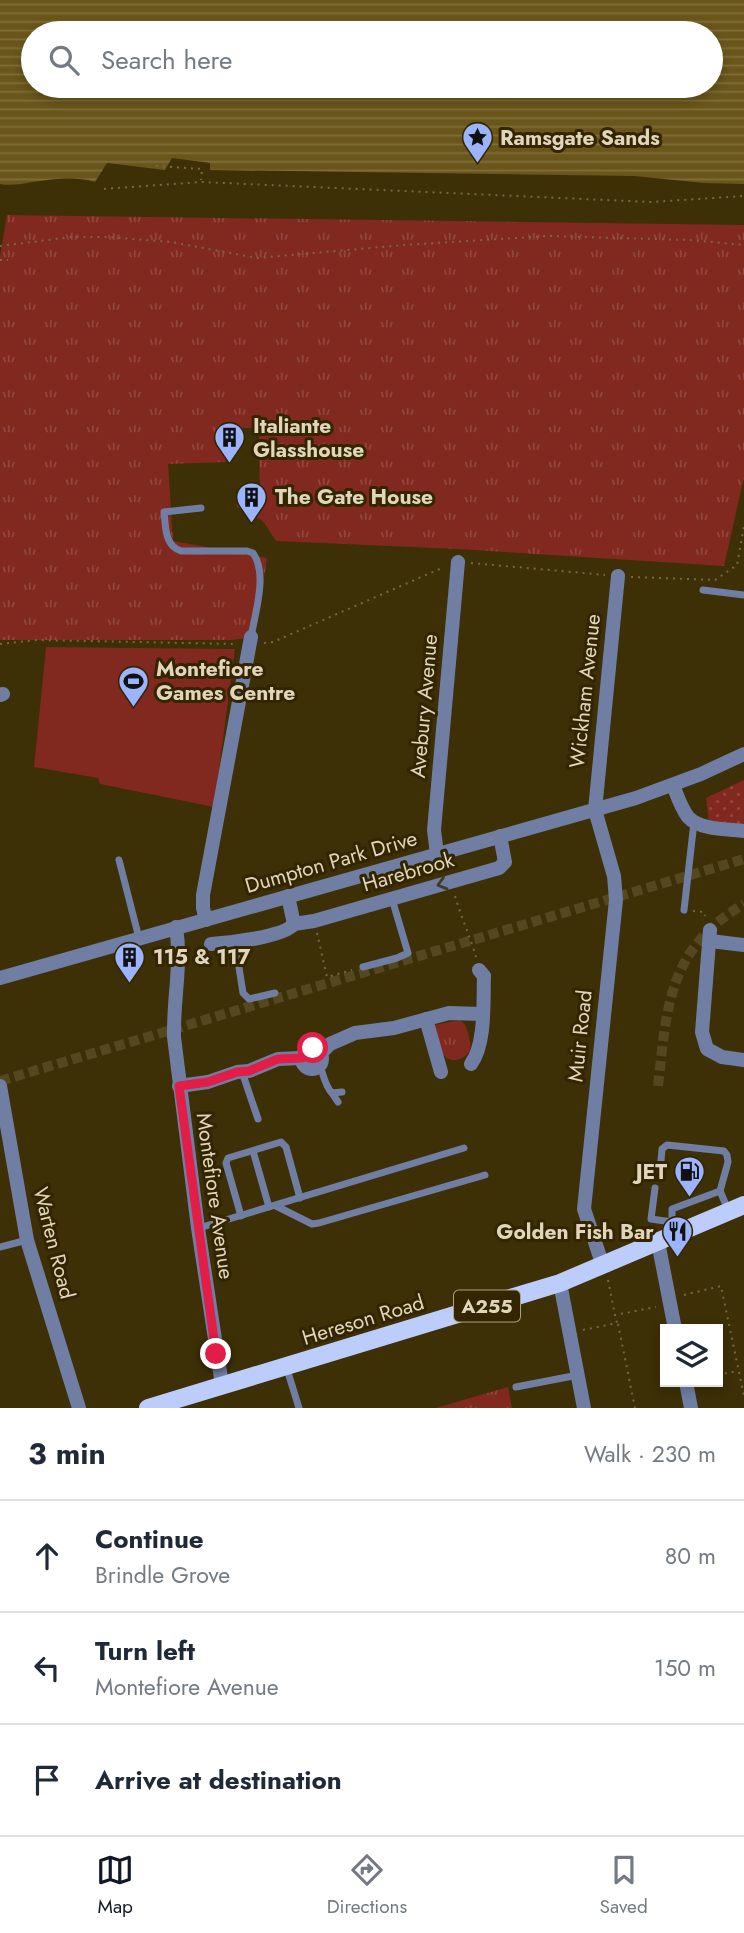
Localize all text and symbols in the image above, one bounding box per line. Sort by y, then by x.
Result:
search box [21,21,723,98]
icon: search [45,41,83,79]
text: Search here [101,41,233,79]
place icon: Ramsgate Sands [460,121,494,165]
place label: Ramsgate Sands [500,123,660,153]
place label: Italiante Glasshouse [253,411,364,465]
building icon: Italiante Glasshouse [213,421,247,465]
building icon: The Gate House [235,480,269,524]
place label: The Gate House [275,482,433,512]
street label: Wickham Avenue [562,612,608,770]
street label: Avebury Avenue [403,633,445,779]
place label: Montefiore Games Centre [156,654,295,708]
sports icon: Montefiore Games Centre [116,664,150,708]
street label: Dumpton Park Drive [241,823,421,901]
street label: Harebrook [359,844,458,899]
one-way arrow [436,876,448,891]
building icon: 115 & 117 [113,940,147,984]
place label: 115 & 117 [153,942,251,972]
street label: Muir Road [560,989,600,1083]
route start [297,1032,328,1063]
street label: Montefiore Avenue [188,1111,242,1281]
fuel station icon: JET [673,1155,707,1199]
place label: JET [632,1157,667,1187]
street label: Warten Road [26,1184,82,1302]
restaurant icon: Golden Fish Bar [660,1215,694,1259]
place label: Golden Fish Bar [496,1217,654,1247]
street label: Hereson Road [298,1287,428,1353]
road number: A255 [454,1290,520,1322]
map controls [660,1324,723,1387]
button: layers [660,1324,723,1387]
route end [200,1338,231,1369]
text: 3 min [28,1432,106,1475]
text: Walk · 230 m [584,1437,716,1471]
text: Continue [95,1520,204,1558]
icon: ahead [28,1537,66,1575]
text: 80 m [665,1539,716,1573]
text: Brindle Grove [95,1558,230,1592]
text: Turn left [95,1632,195,1670]
icon: left [28,1649,66,1687]
text: 150 m [654,1651,716,1685]
text: Montefiore Avenue [95,1670,279,1704]
icon: arrive [28,1761,66,1799]
text: Arrive at destination [95,1761,342,1799]
tab: Map [96,1851,134,1920]
tab: Directions [327,1851,407,1920]
tab: Saved [600,1851,648,1920]

